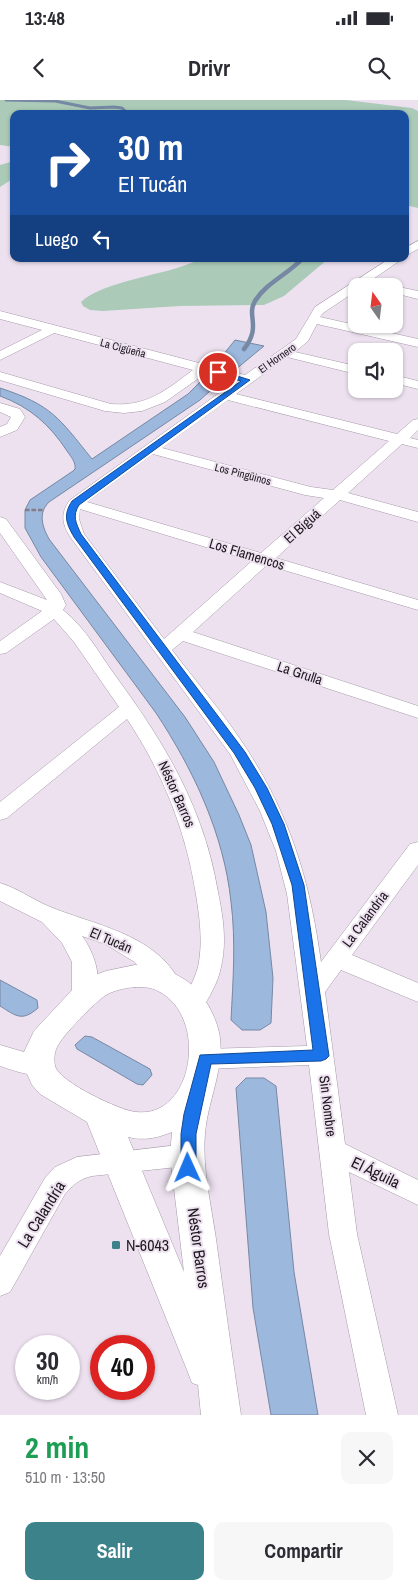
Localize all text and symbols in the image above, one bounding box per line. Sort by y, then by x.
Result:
text: 13:48 [25,5,65,31]
text: Drivr [188,53,230,83]
icon: back [25,54,53,82]
icon: search [365,54,393,82]
text: 30 m [118,124,183,171]
icon: right [35,130,100,195]
text: El Tucán [118,169,187,199]
icon: left [88,225,116,253]
text: Luego [35,226,78,252]
north arrow [348,278,402,332]
map controls [348,278,403,398]
street label: La Cigüeña [99,335,147,361]
street label: El Hornero [255,340,299,376]
button: sound [348,343,403,398]
pin [197,351,239,393]
icon: arrive [204,358,232,386]
street label: Los Pingüinos [213,460,273,488]
street label: El Biguá [280,504,325,547]
street label: Los Flamencos [207,534,287,574]
street label: La Grulla [275,657,326,689]
street label: Néstor Barros [154,758,200,830]
street label: La Calandria [338,887,392,951]
street label: El Tucán [87,923,135,957]
street label: Sin Nombre [315,1075,341,1137]
position arrow [161,1141,213,1193]
street label: El Águila [348,1151,405,1194]
street label: La Calandria [12,1176,71,1252]
street label: Néstor Barros [182,1206,216,1290]
place label: N-6043 [126,1234,169,1256]
marker: N-6043 [110,1239,122,1251]
speed limit sign: 40 [90,1335,155,1400]
text: 30 [36,1344,59,1378]
text: km/h [37,1372,58,1388]
text: 2 min [25,1427,89,1467]
button: close [341,1432,393,1484]
text: 510 m · 13:50 [25,1466,105,1488]
button: Salir [25,1522,204,1580]
button: Compartir [214,1522,393,1580]

